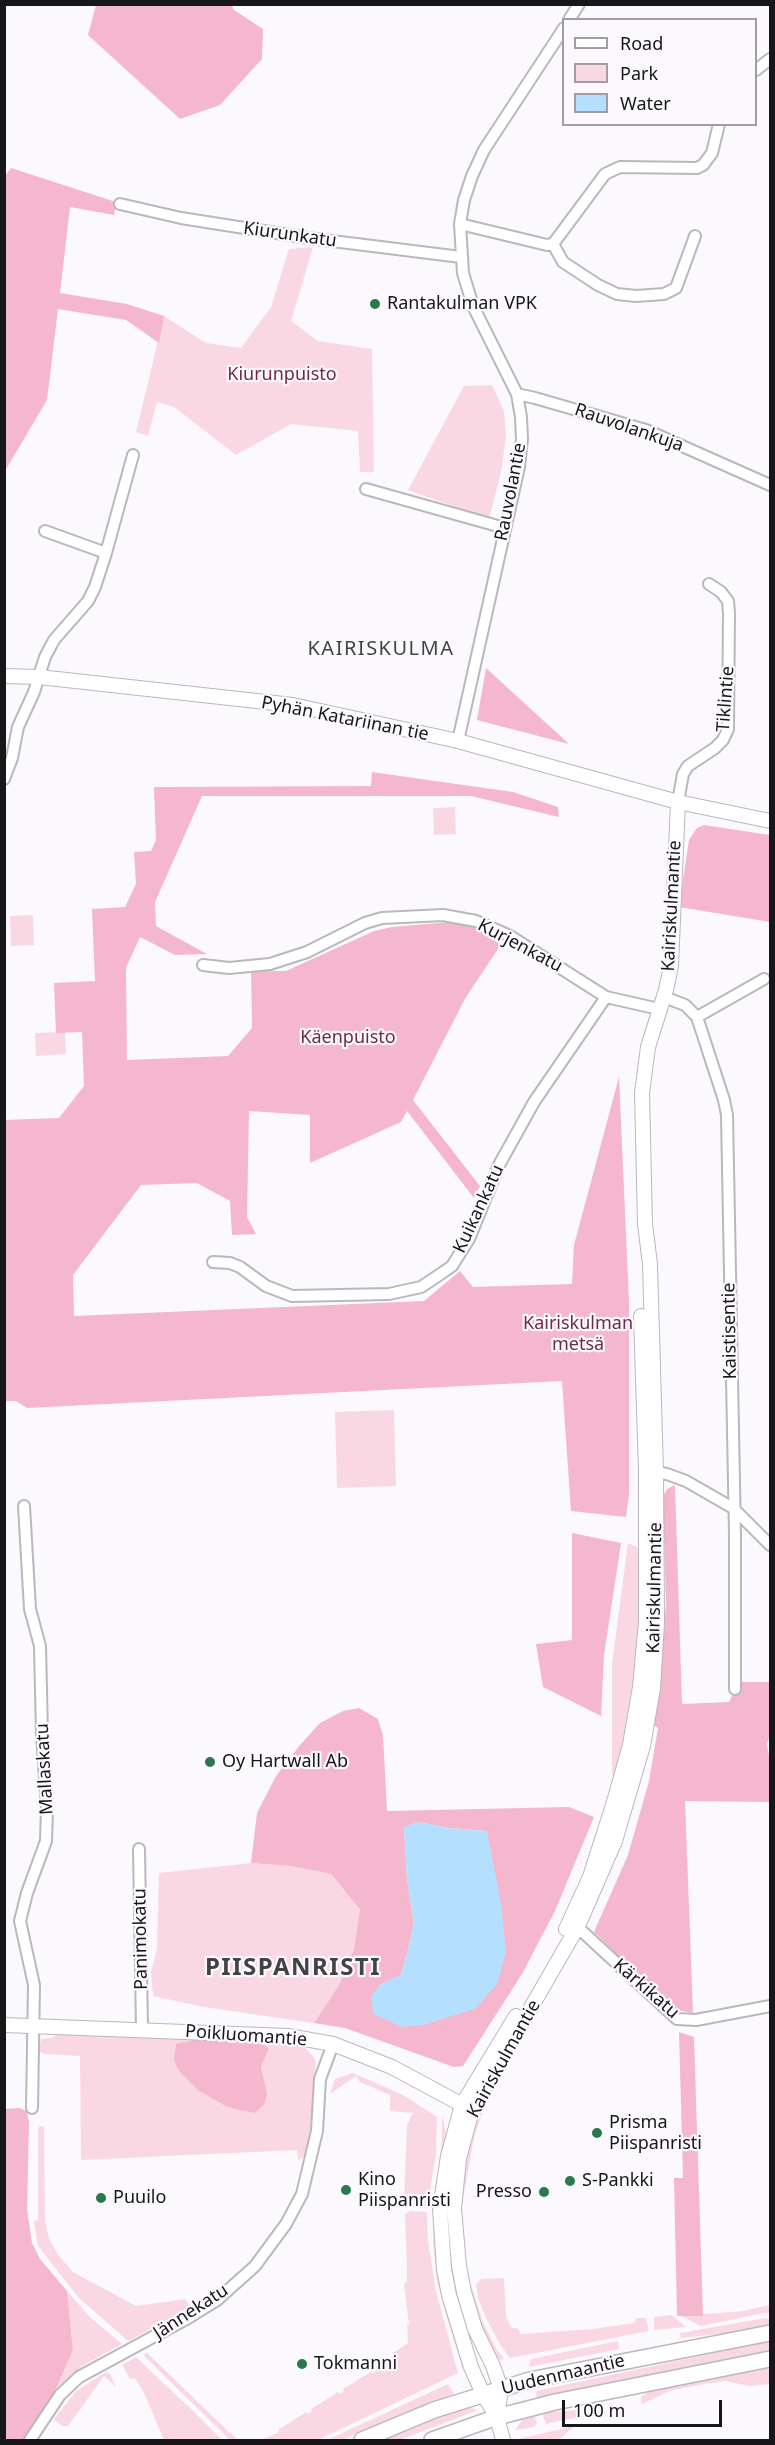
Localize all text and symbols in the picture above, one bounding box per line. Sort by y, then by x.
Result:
legend [562,18,757,126]
text: Road [620,31,663,55]
text: Park [620,61,658,85]
text: Water [620,91,671,115]
street label: Kiurunkatu [242,218,338,252]
place label: Rantakulman VPK [387,293,537,315]
marker: Rantakulman VPK [368,297,382,311]
park label: Kiurunpuisto [227,364,337,386]
street label: Rauvolankuja [572,399,686,457]
street label: Rauvolantie [491,441,531,543]
district label: KAIRISKULMA [307,637,455,661]
street label: Tiklintie [713,665,739,733]
street label: Pyhän Katariinan tie [260,692,430,746]
street label: Kairiskulmantie [658,840,686,972]
street label: Kurjenkatu [474,915,566,977]
park label: Käenpuisto [300,1027,396,1049]
street label: Kuikankatu [449,1161,509,1257]
street label: Kaistisentie [718,1282,742,1380]
park label: Kairiskulman metsä [523,1313,633,1356]
street label: Kairiskulmantie [643,1522,667,1654]
street label: Mallaskatu [32,1723,58,1815]
place label: Oy Hartwall Ab [222,1751,348,1773]
marker: Oy Hartwall Ab [203,1755,217,1769]
street label: Panimokatu [129,1888,153,1990]
district label: PIISPANRISTI [205,1954,381,1982]
street label: Kärkikatu [609,1955,683,2023]
street label: Kairiskulmantie [463,1996,545,2122]
street label: Poikluomantie [184,2021,308,2051]
place label: Prisma Piispanristi [609,2112,702,2154]
marker: Prisma Piispanristi [590,2126,604,2140]
place label: Kino Piispanristi [358,2169,451,2212]
place label: S-Pankki [582,2170,654,2192]
marker: S-Pankki [563,2174,577,2188]
place label: Presso [476,2181,532,2203]
marker: Kino Piispanristi [339,2183,353,2197]
marker: Presso [537,2185,551,2199]
place label: Puuilo [113,2187,166,2209]
marker: Puuilo [94,2191,108,2205]
street label: Jännekatu [150,2280,232,2344]
street label: Uudenmaantie [499,2350,627,2400]
place label: Tokmanni [314,2353,397,2375]
marker: Tokmanni [295,2357,309,2371]
scale bar [565,2388,726,2426]
text: 100 m [573,2398,625,2422]

